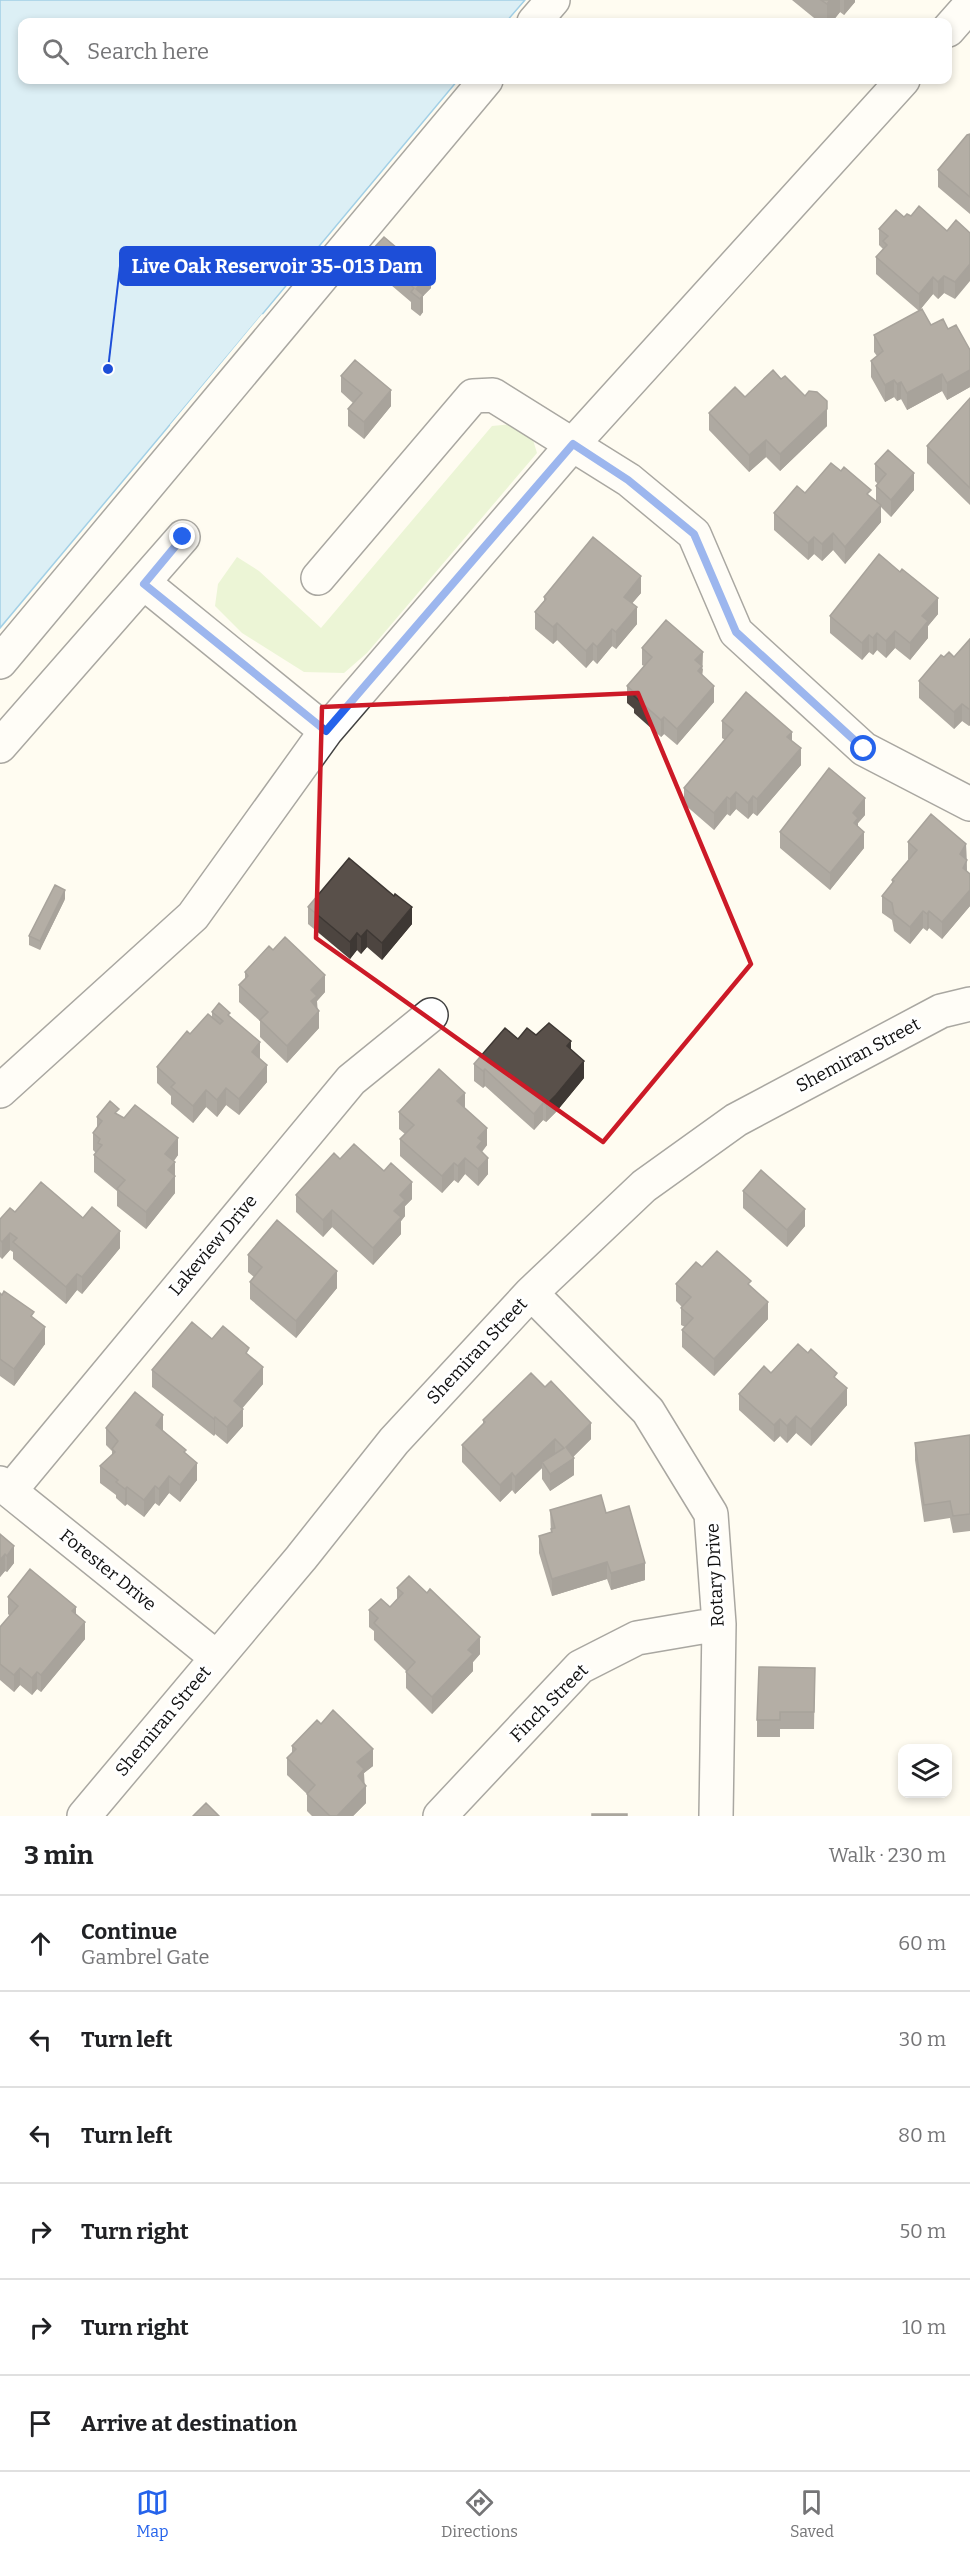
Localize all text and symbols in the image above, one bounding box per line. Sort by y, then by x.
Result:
search box [18,18,952,84]
icon: search [39,35,72,68]
text: Search here [87,38,209,65]
callout: Live Oak Reservoir 35-013 Dam [120,247,435,285]
text: Live Oak Reservoir 35-013 Dam [131,254,423,278]
route end [169,523,195,549]
route start [850,735,876,761]
street label: Shemiran Street [792,1013,924,1097]
street label: Lakeview Drive [164,1190,262,1300]
street label: Shemiran Street [422,1293,532,1409]
street label: Rotary Drive [701,1523,729,1627]
street label: Forester Drive [55,1524,161,1616]
street label: Finch Street [505,1659,593,1747]
street label: Shemiran Street [110,1661,216,1781]
map controls [898,1744,952,1798]
button: layers [898,1744,952,1798]
text: 3 min [24,1840,93,1871]
text: Walk · 230 m [829,1843,946,1867]
text: Continue [81,1918,177,1945]
icon: ahead [24,1927,57,1960]
text: 60 m [898,1931,946,1955]
text: Gambrel Gate [81,1945,210,1969]
icon: left [24,2023,57,2056]
text: Turn left [81,2026,173,2053]
text: 30 m [899,2027,946,2051]
icon: left [24,2119,57,2152]
text: Turn left [81,2122,173,2149]
text: 80 m [898,2123,946,2147]
icon: right [24,2215,57,2248]
text: Turn right [81,2218,189,2245]
text: 50 m [899,2219,946,2243]
icon: right [24,2311,57,2344]
text: Turn right [81,2314,189,2341]
text: 10 m [902,2315,946,2339]
icon: arrive [24,2407,57,2440]
text: Arrive at destination [81,2410,297,2437]
tab: Map [136,2486,169,2541]
tab: Directions [441,2486,518,2541]
tab: Saved [790,2486,834,2541]

